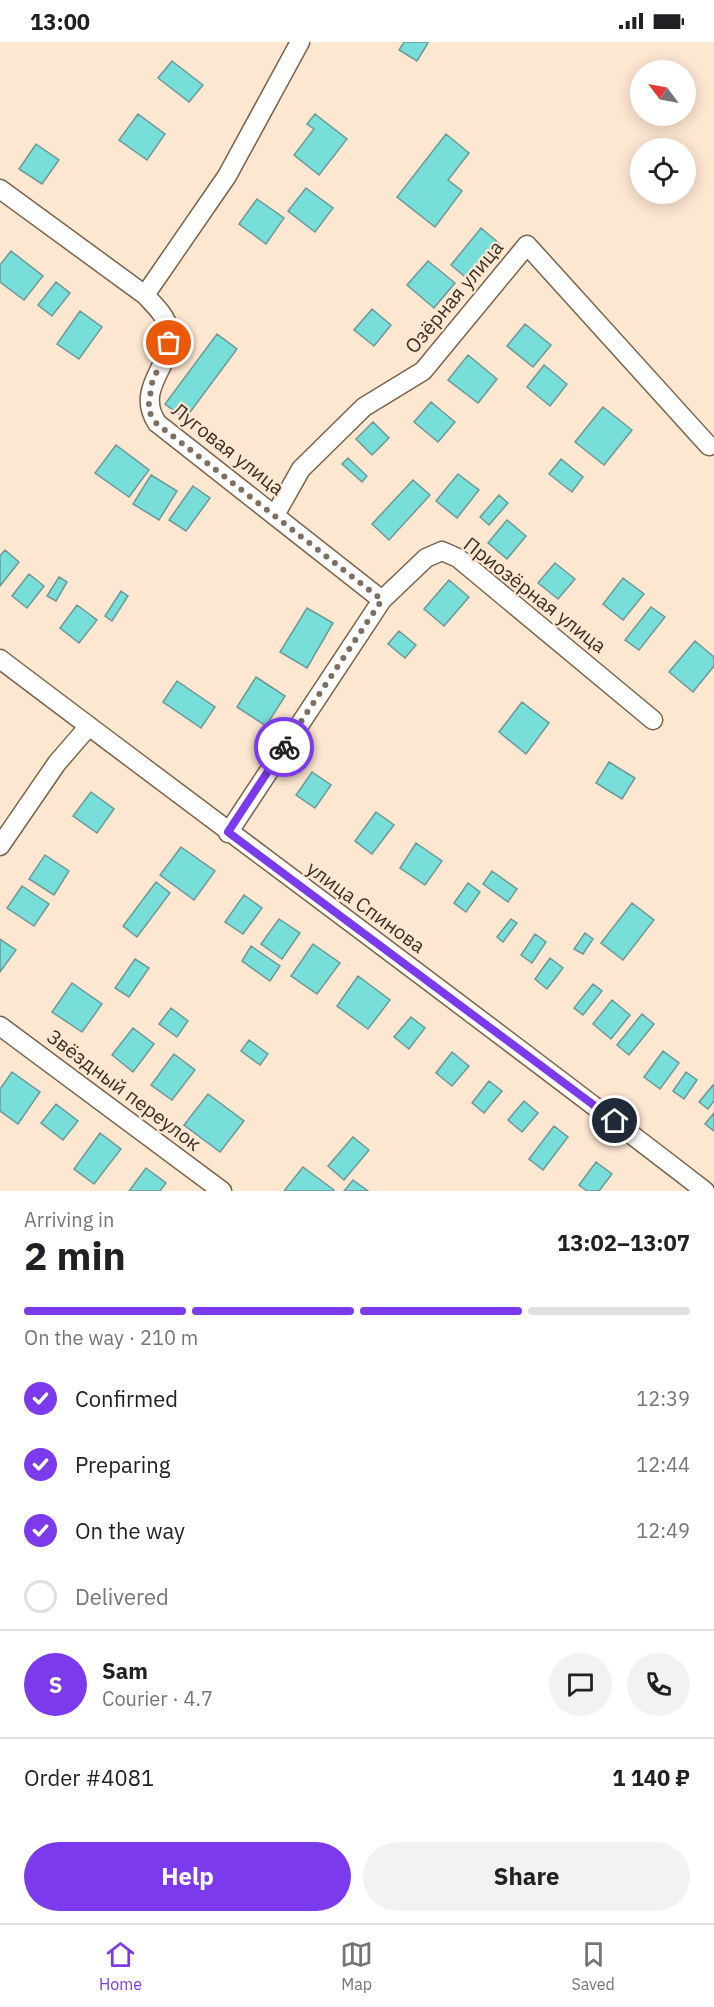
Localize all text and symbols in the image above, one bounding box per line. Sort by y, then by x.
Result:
text: 13:00 [30,7,90,36]
north arrow [630,60,696,126]
map controls [630,60,696,204]
button: locate [630,138,696,204]
street label: Озёрная улица [398,234,509,359]
pin [143,317,194,368]
icon: bag [152,326,185,359]
street label: Луговая улица [167,396,290,501]
street label: Приозёрная улица [458,530,612,659]
courier [254,717,314,777]
icon: bike [268,731,301,764]
street label: улица Спинова [302,854,431,959]
street label: Звёздный переулок [42,1023,207,1157]
pin [589,1095,640,1146]
icon: home [598,1104,631,1137]
text: Arriving in [24,1206,114,1233]
text: 13:02–13:07 [557,1228,690,1257]
text: 2 min [24,1230,126,1281]
text: On the way · 210 m [24,1324,198,1351]
icon: check [24,1382,57,1415]
text: Confirmed [75,1384,178,1413]
text: 12:39 [636,1385,690,1412]
icon: check [24,1448,57,1481]
text: Preparing [75,1450,170,1479]
text: 12:44 [636,1451,690,1478]
icon: check [24,1514,57,1547]
text: On the way [75,1516,185,1545]
text: 12:49 [636,1517,690,1544]
text: Delivered [75,1582,169,1611]
button: chat [549,1653,612,1716]
button: phone [627,1653,690,1716]
text: Sam [102,1656,148,1685]
text: S [49,1670,62,1699]
text: Courier · 4.7 [102,1685,213,1712]
text: Order #4081 [24,1763,154,1792]
text: 1 140 ₽ [612,1763,690,1792]
button: Help [24,1842,351,1911]
button: Share [363,1842,690,1911]
tab: Home [99,1938,142,1994]
tab: Map [340,1938,373,1994]
tab: Saved [571,1938,615,1994]

